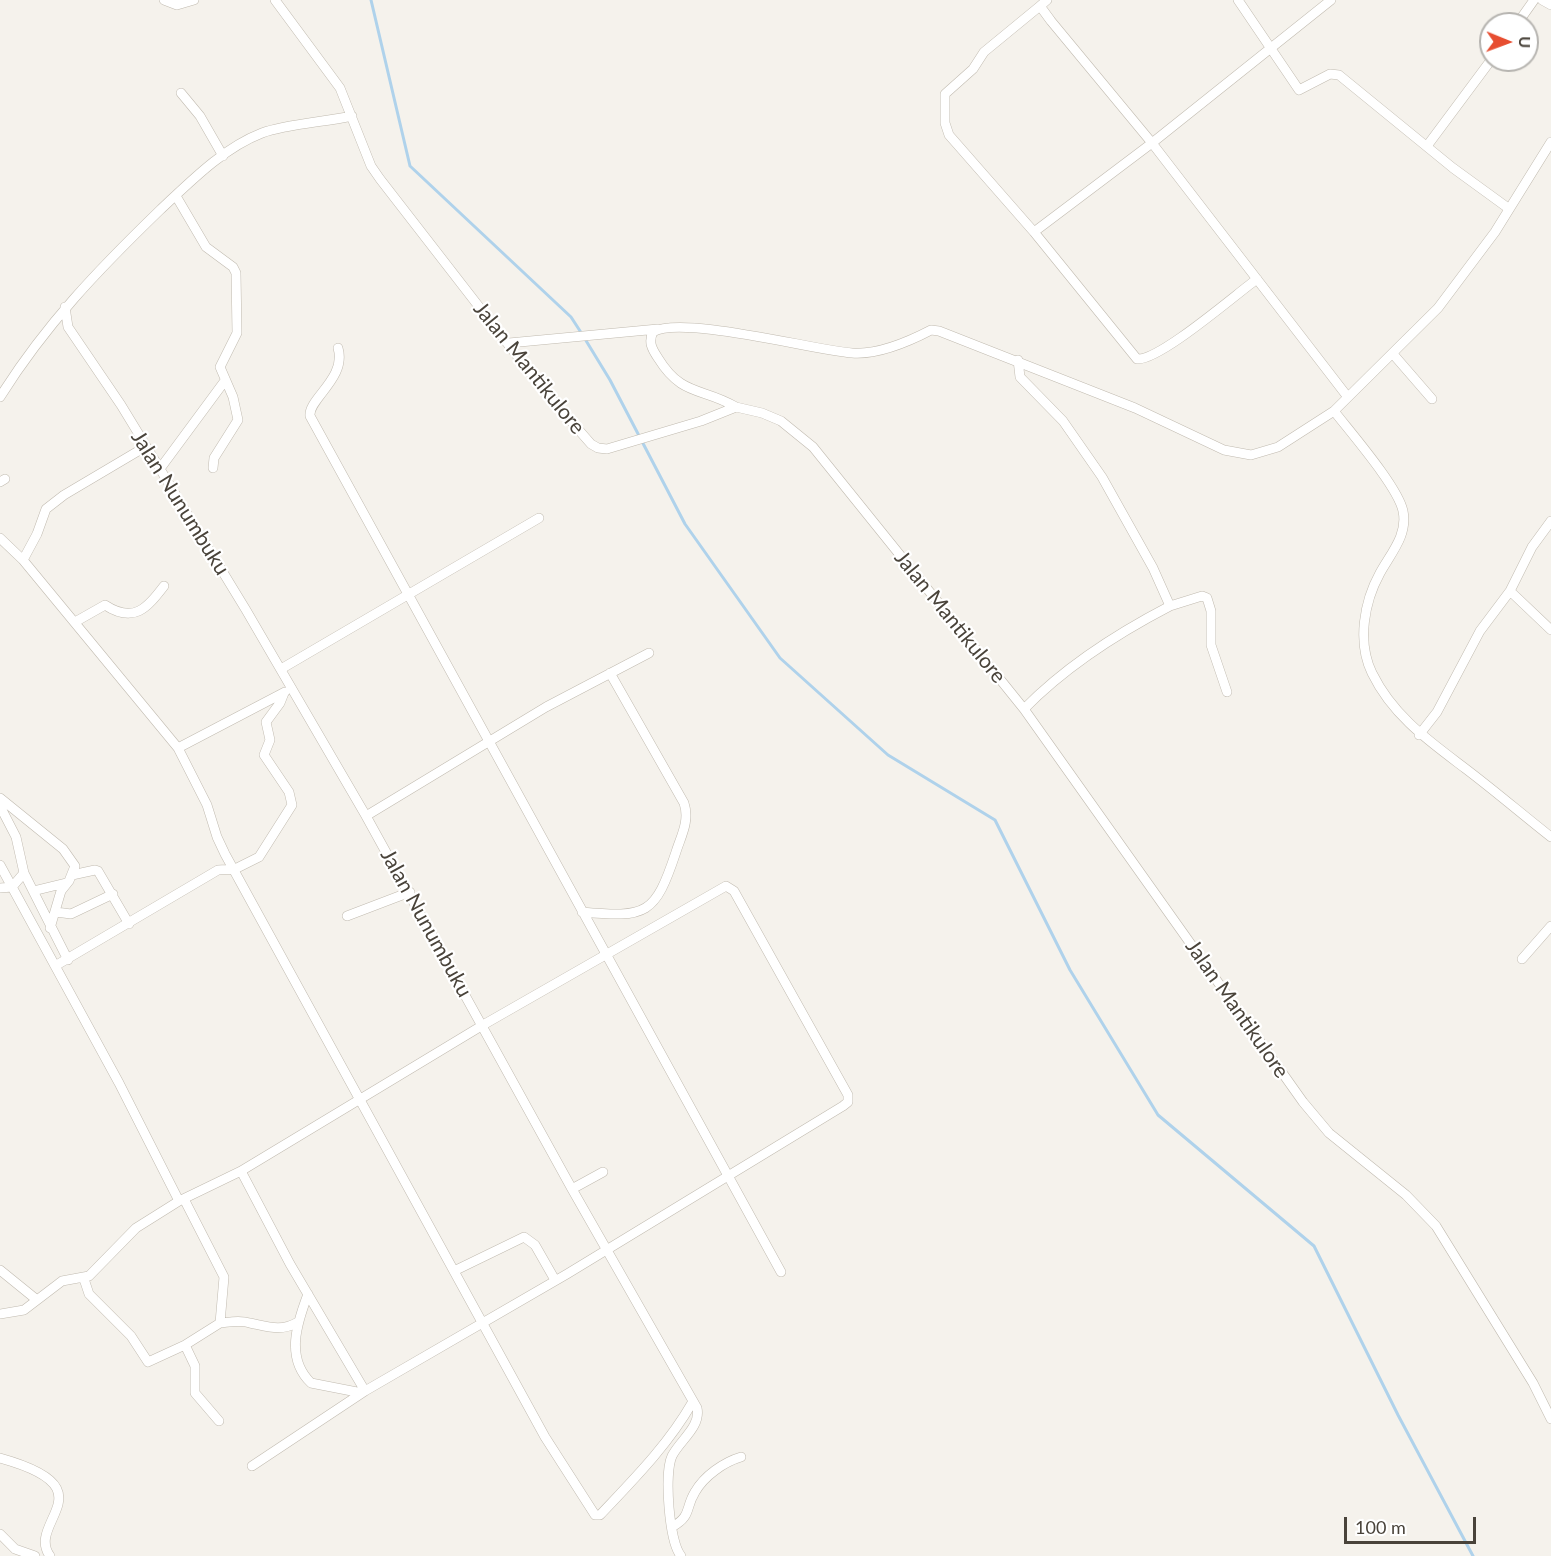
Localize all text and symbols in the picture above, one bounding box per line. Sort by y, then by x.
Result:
north arrow [1479,12,1539,72]
text: U [1516,36,1535,48]
street label: Jalan Mantikulore [468,297,590,439]
street label: Jalan Nunumbuku [125,426,235,580]
street label: Jalan Mantikulore [889,546,1011,688]
street label: Jalan Nunumbuku [375,845,477,1001]
street label: Jalan Mantikulore [1180,935,1294,1083]
scale bar [1347,1505,1479,1543]
text: 100 m [1355,1516,1406,1538]

